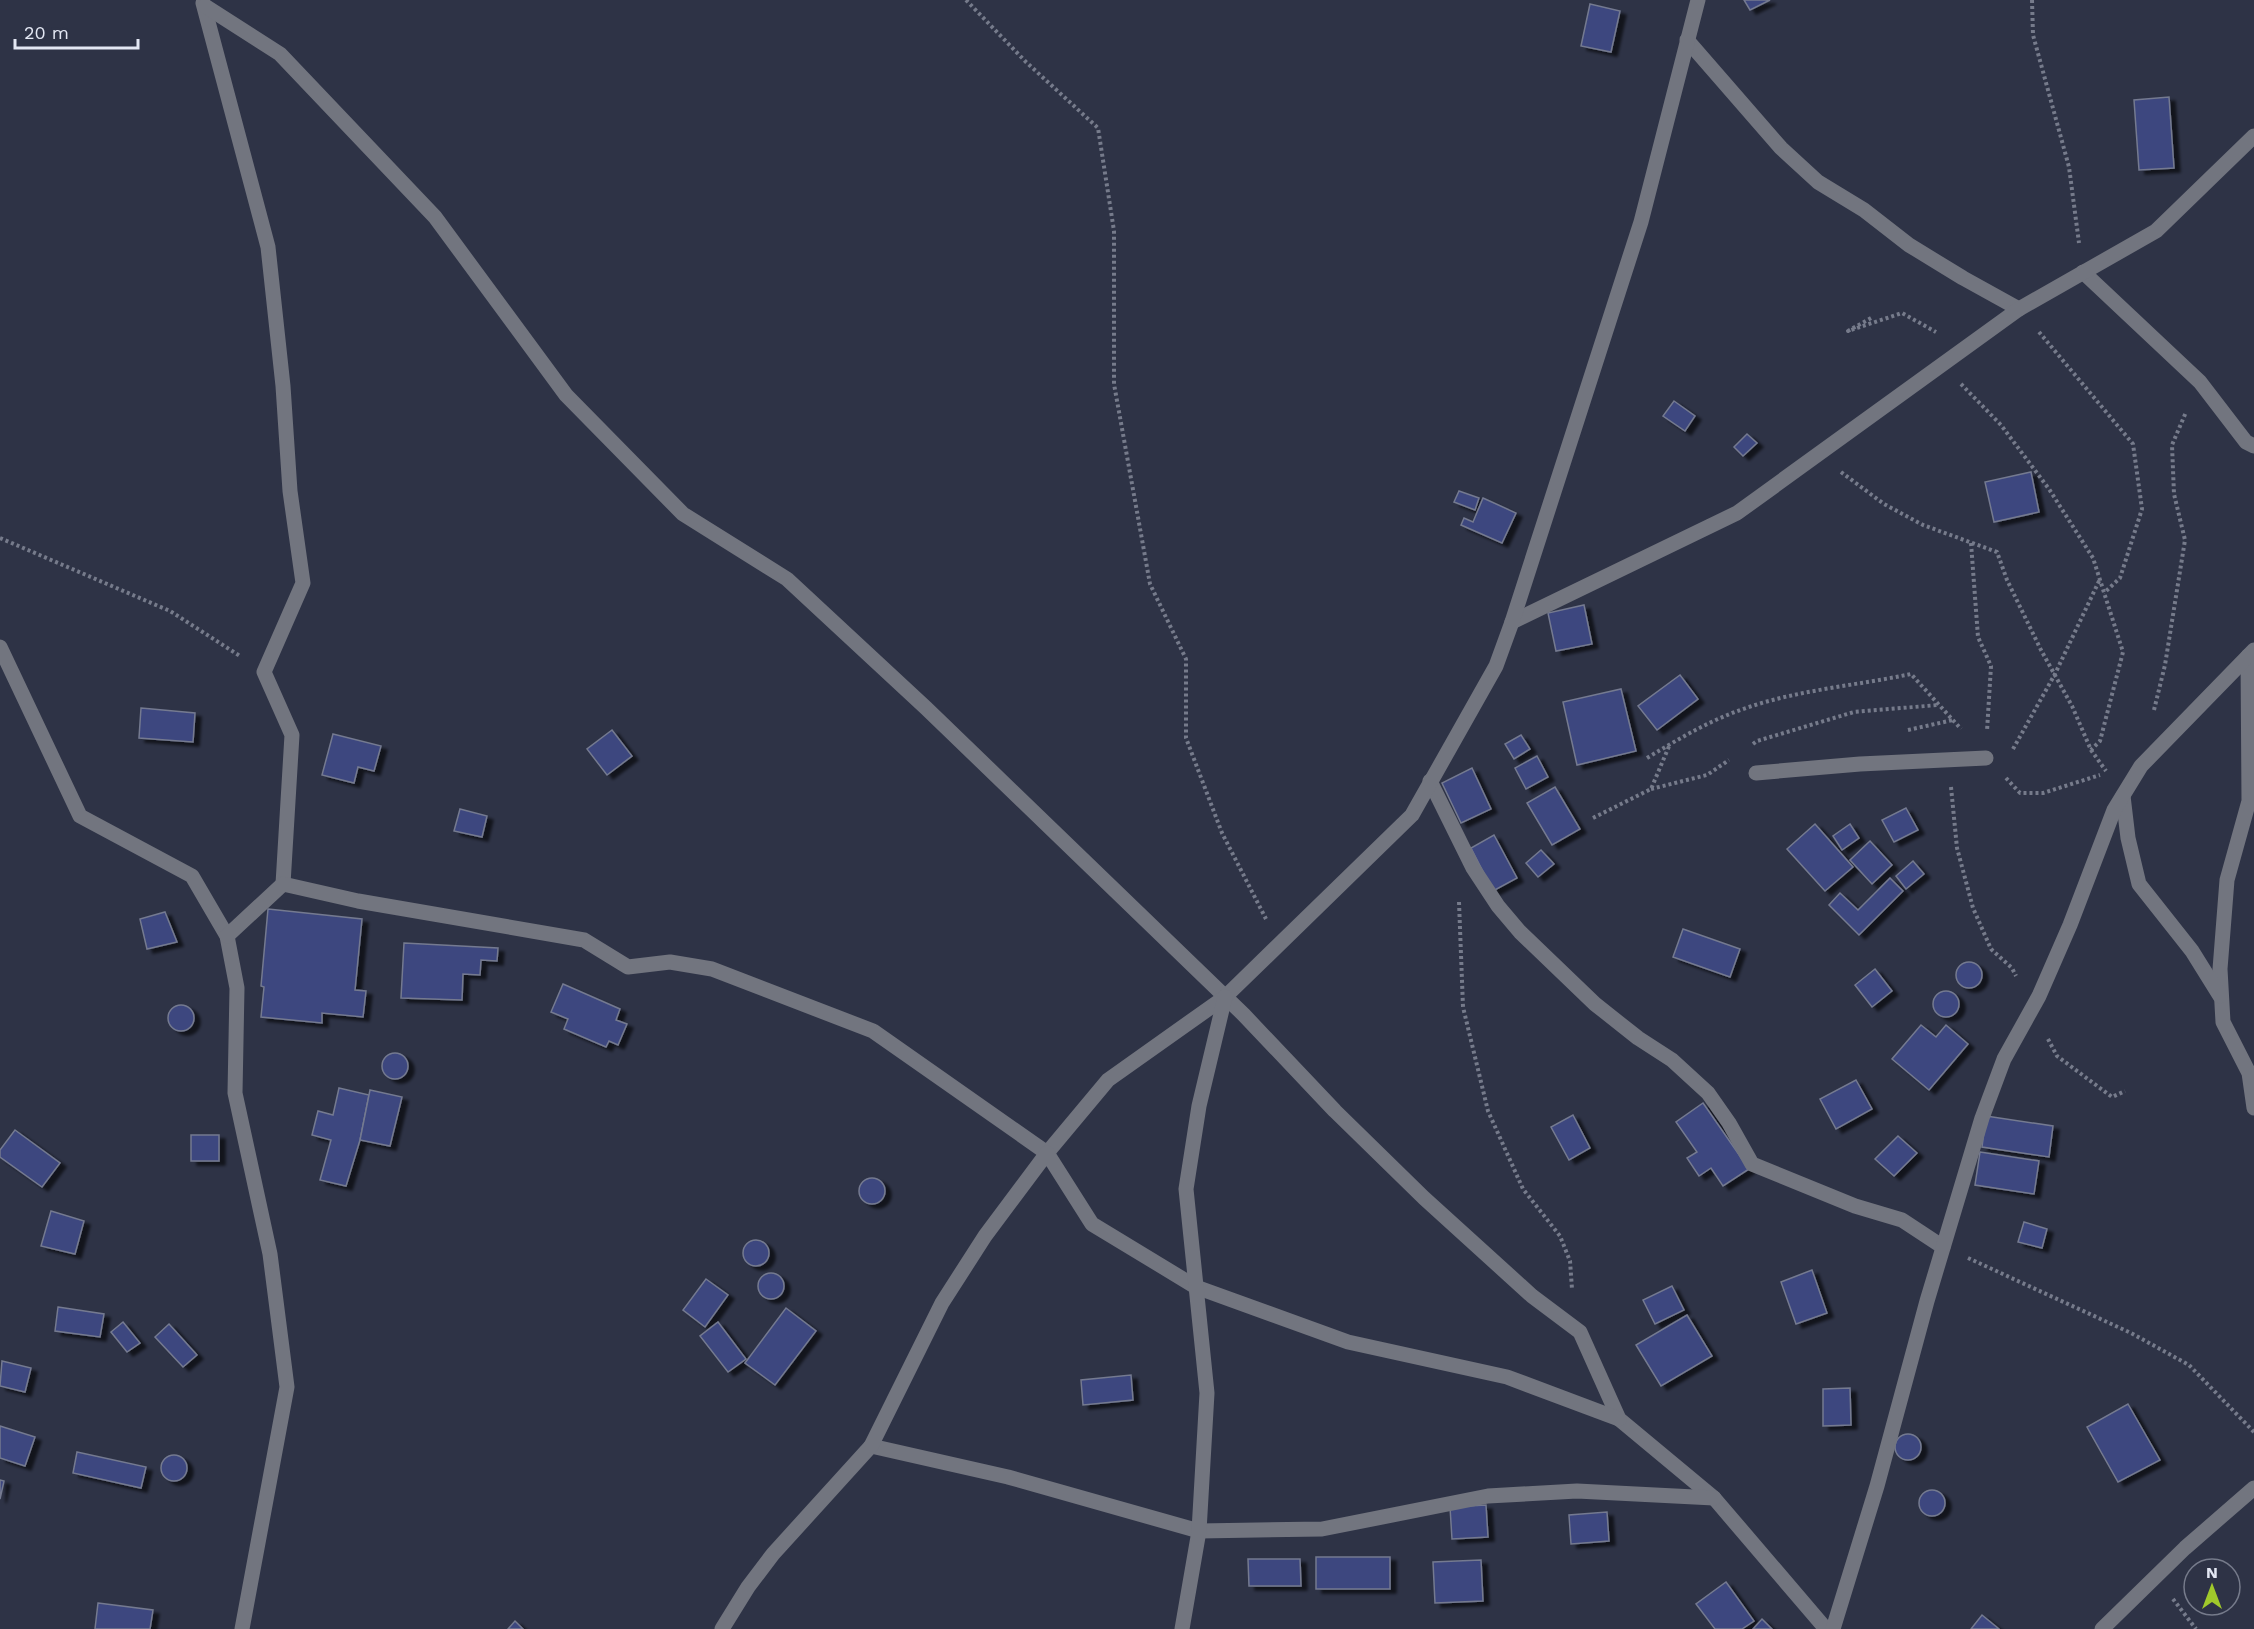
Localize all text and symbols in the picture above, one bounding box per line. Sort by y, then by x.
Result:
scale bar [15,12,138,50]
text: 20 m [24,22,69,43]
north arrow [2182,1557,2242,1617]
text: N [2206,1563,2218,1582]

